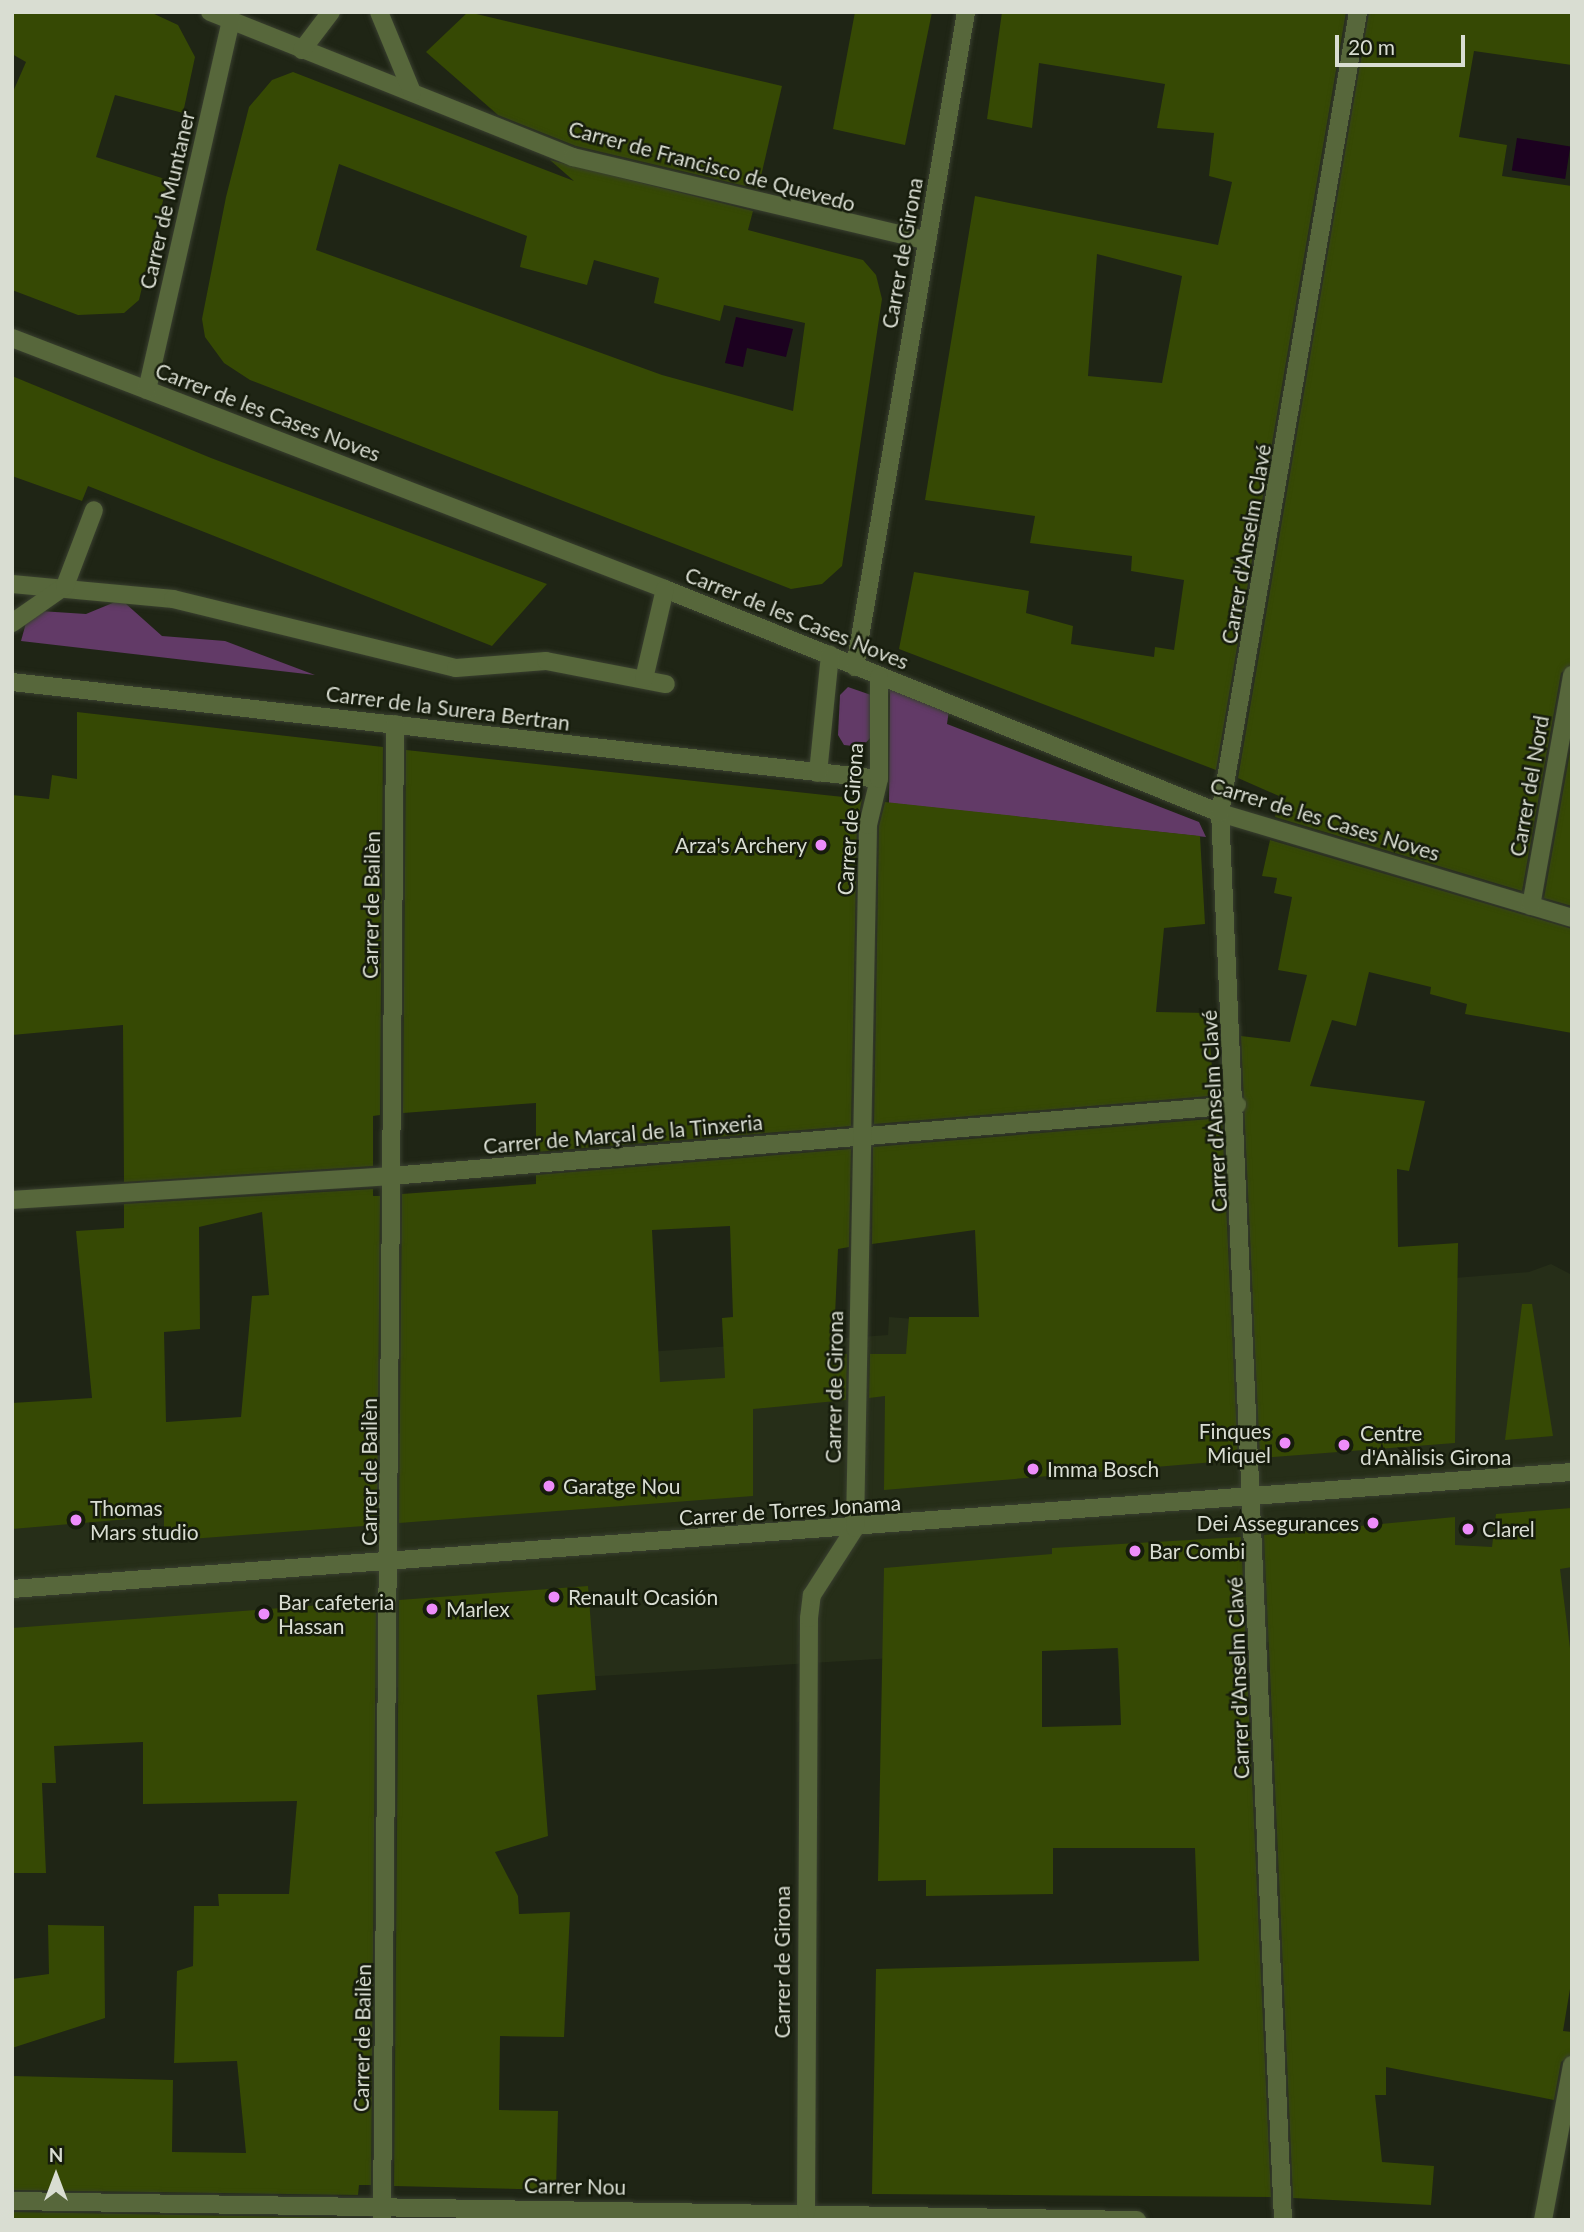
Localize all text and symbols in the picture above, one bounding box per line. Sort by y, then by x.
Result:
scale bar [1339,21,1468,65]
text: 20 m [1348,34,1395,59]
street label: Carrer de Muntaner [134,108,200,292]
street label: Carrer de Francisco de Quevedo [566,115,858,217]
street label: Carrer de Girona [876,175,928,331]
street label: Carrer de les Cases Noves [152,357,384,467]
street label: Carrer d'Anselm Clavé [1216,442,1276,646]
street label: Carrer de les Cases Noves [681,561,913,675]
street label: Carrer de la Surera Bertran [324,680,572,736]
street label: Carrer del Nord [1504,713,1554,859]
street label: Carrer de Girona [832,742,868,896]
street label: Carrer de les Cases Noves [1207,772,1443,866]
street label: Carrer de Bailèn [357,831,385,979]
place label: Arza's Archery [674,832,807,858]
marker: Arza's Archery [813,837,829,853]
street label: Carrer d'Anselm Clavé [1196,1009,1232,1213]
street label: Carrer de Marçal de la Tinxeria [482,1109,764,1159]
street label: Carrer de Girona [820,1310,848,1464]
street label: Carrer de Bailèn [356,1398,382,1546]
place label: Finques Miquel [1199,1418,1271,1468]
place label: Centre d'Anàlisis Girona [1360,1420,1511,1470]
marker: Finques Miquel [1277,1435,1293,1451]
marker: Centre d'Anàlisis Girona [1334,1435,1354,1455]
place label: Imma Bosch [1047,1456,1159,1482]
marker: Imma Bosch [1025,1461,1041,1477]
place label: Garatge Nou [563,1473,681,1499]
marker: Garatge Nou [541,1478,557,1494]
street label: Carrer de Torres Jonama [677,1490,903,1530]
place label: Thomas Mars studio [90,1495,199,1545]
place label: Dei Assegurances [1196,1510,1359,1536]
marker: Thomas Mars studio [68,1512,84,1528]
marker: Dei Assegurances [1365,1515,1381,1531]
place label: Clarel [1482,1516,1535,1542]
marker: Clarel [1460,1521,1476,1537]
place label: Bar Combi [1149,1538,1246,1564]
marker: Bar Combi [1127,1543,1143,1559]
street label: Carrer d'Anselm Clavé [1222,1576,1254,1780]
place label: Renault Ocasión [568,1584,718,1610]
place label: Bar cafeteria Hassan [278,1589,395,1639]
marker: Renault Ocasión [546,1589,562,1605]
place label: Marlex [446,1596,510,1622]
marker: Marlex [424,1601,440,1617]
marker: Bar cafeteria Hassan [256,1606,272,1622]
street label: Carrer de Girona [769,1885,795,2039]
street label: Carrer de Bailèn [348,1964,376,2112]
north arrow [21,2141,91,2211]
text: N [49,2143,63,2166]
street label: Carrer Nou [523,2173,627,2199]

